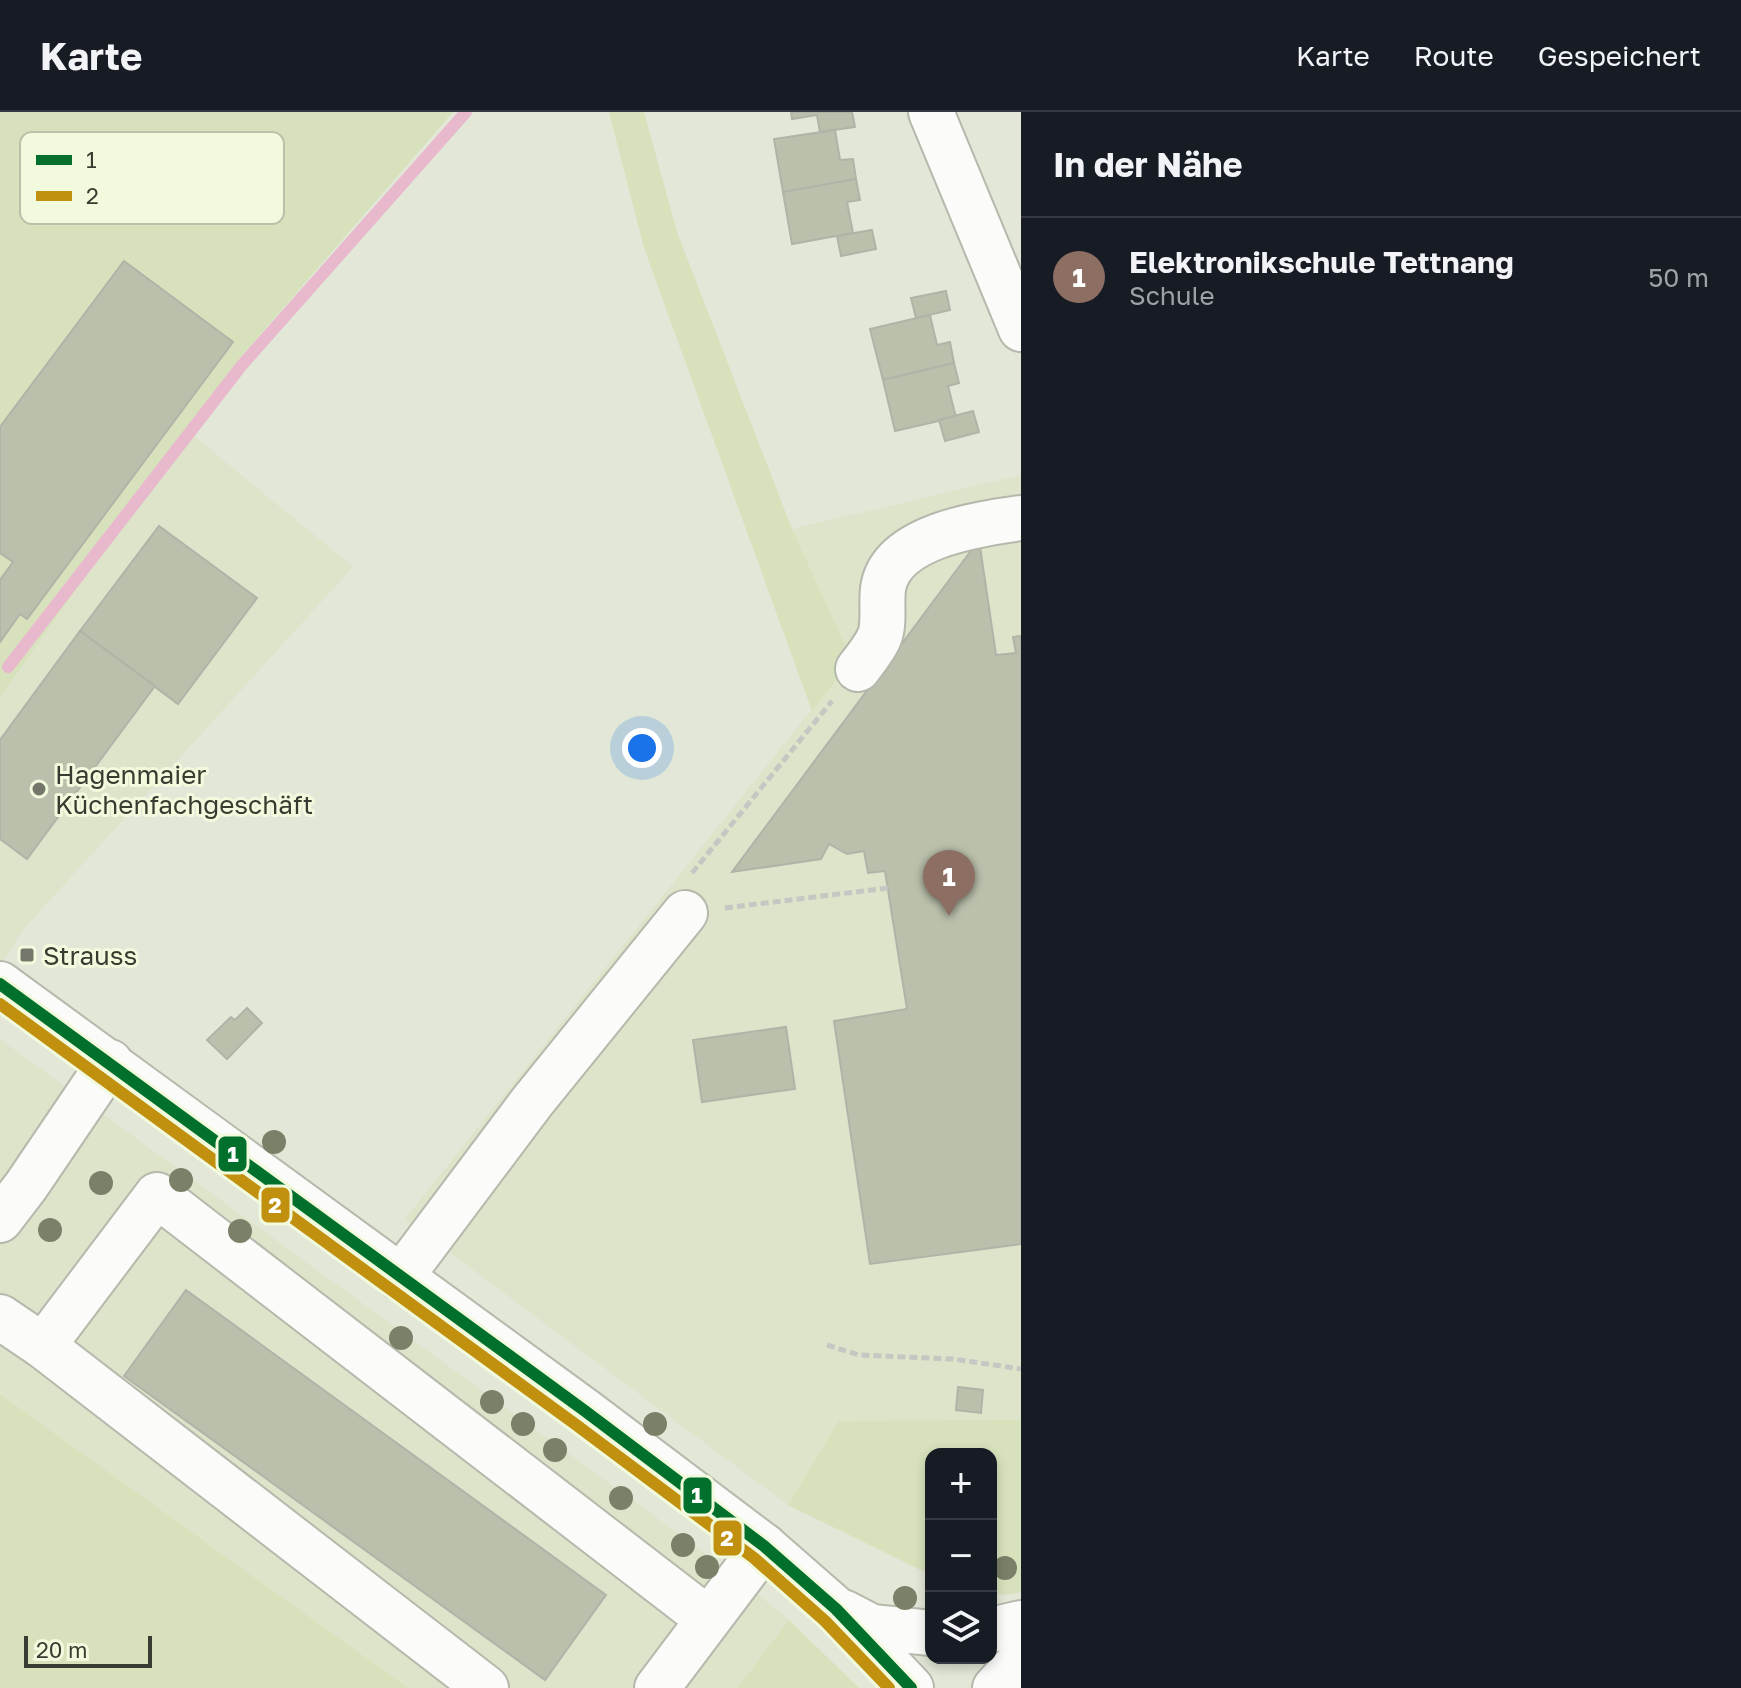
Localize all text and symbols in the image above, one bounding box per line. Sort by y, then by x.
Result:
text: Karte [40,33,142,78]
text: Karte [1296,39,1370,72]
text: Route [1414,39,1494,72]
text: Gespeichert [1538,39,1701,72]
legend [20,132,284,224]
text: In der Nähe [1053,144,1243,184]
text: 1 [86,146,97,173]
text: 2 [86,182,99,209]
text: Elektronikschule Tettnang [1129,244,1514,280]
text: 1 [1072,262,1086,293]
text: 50 m [1648,262,1709,293]
text: Schule [1129,280,1215,311]
your location [622,728,662,768]
place label: Hagenmaier Küchenfachgeschäft [55,759,313,820]
marker: Hagenmaier Küchenfachgeschäft [30,780,48,798]
pin: 1 [923,850,975,916]
place label: Strauss [43,940,137,971]
marker: Strauss [18,946,36,964]
line badge: 1 [217,1135,248,1173]
text: 1 [227,1140,239,1167]
line badge: 2 [260,1186,291,1224]
text: 2 [268,1191,282,1218]
map controls [925,1448,997,1664]
button: + [925,1448,997,1520]
line badge: 1 [682,1476,713,1515]
text: 1 [691,1481,703,1508]
line badge: 2 [712,1519,743,1557]
button: − [925,1520,997,1592]
text: 2 [720,1524,734,1551]
button: layers [925,1592,997,1664]
scale bar [24,1632,152,1668]
text: 20 m [36,1636,87,1663]

